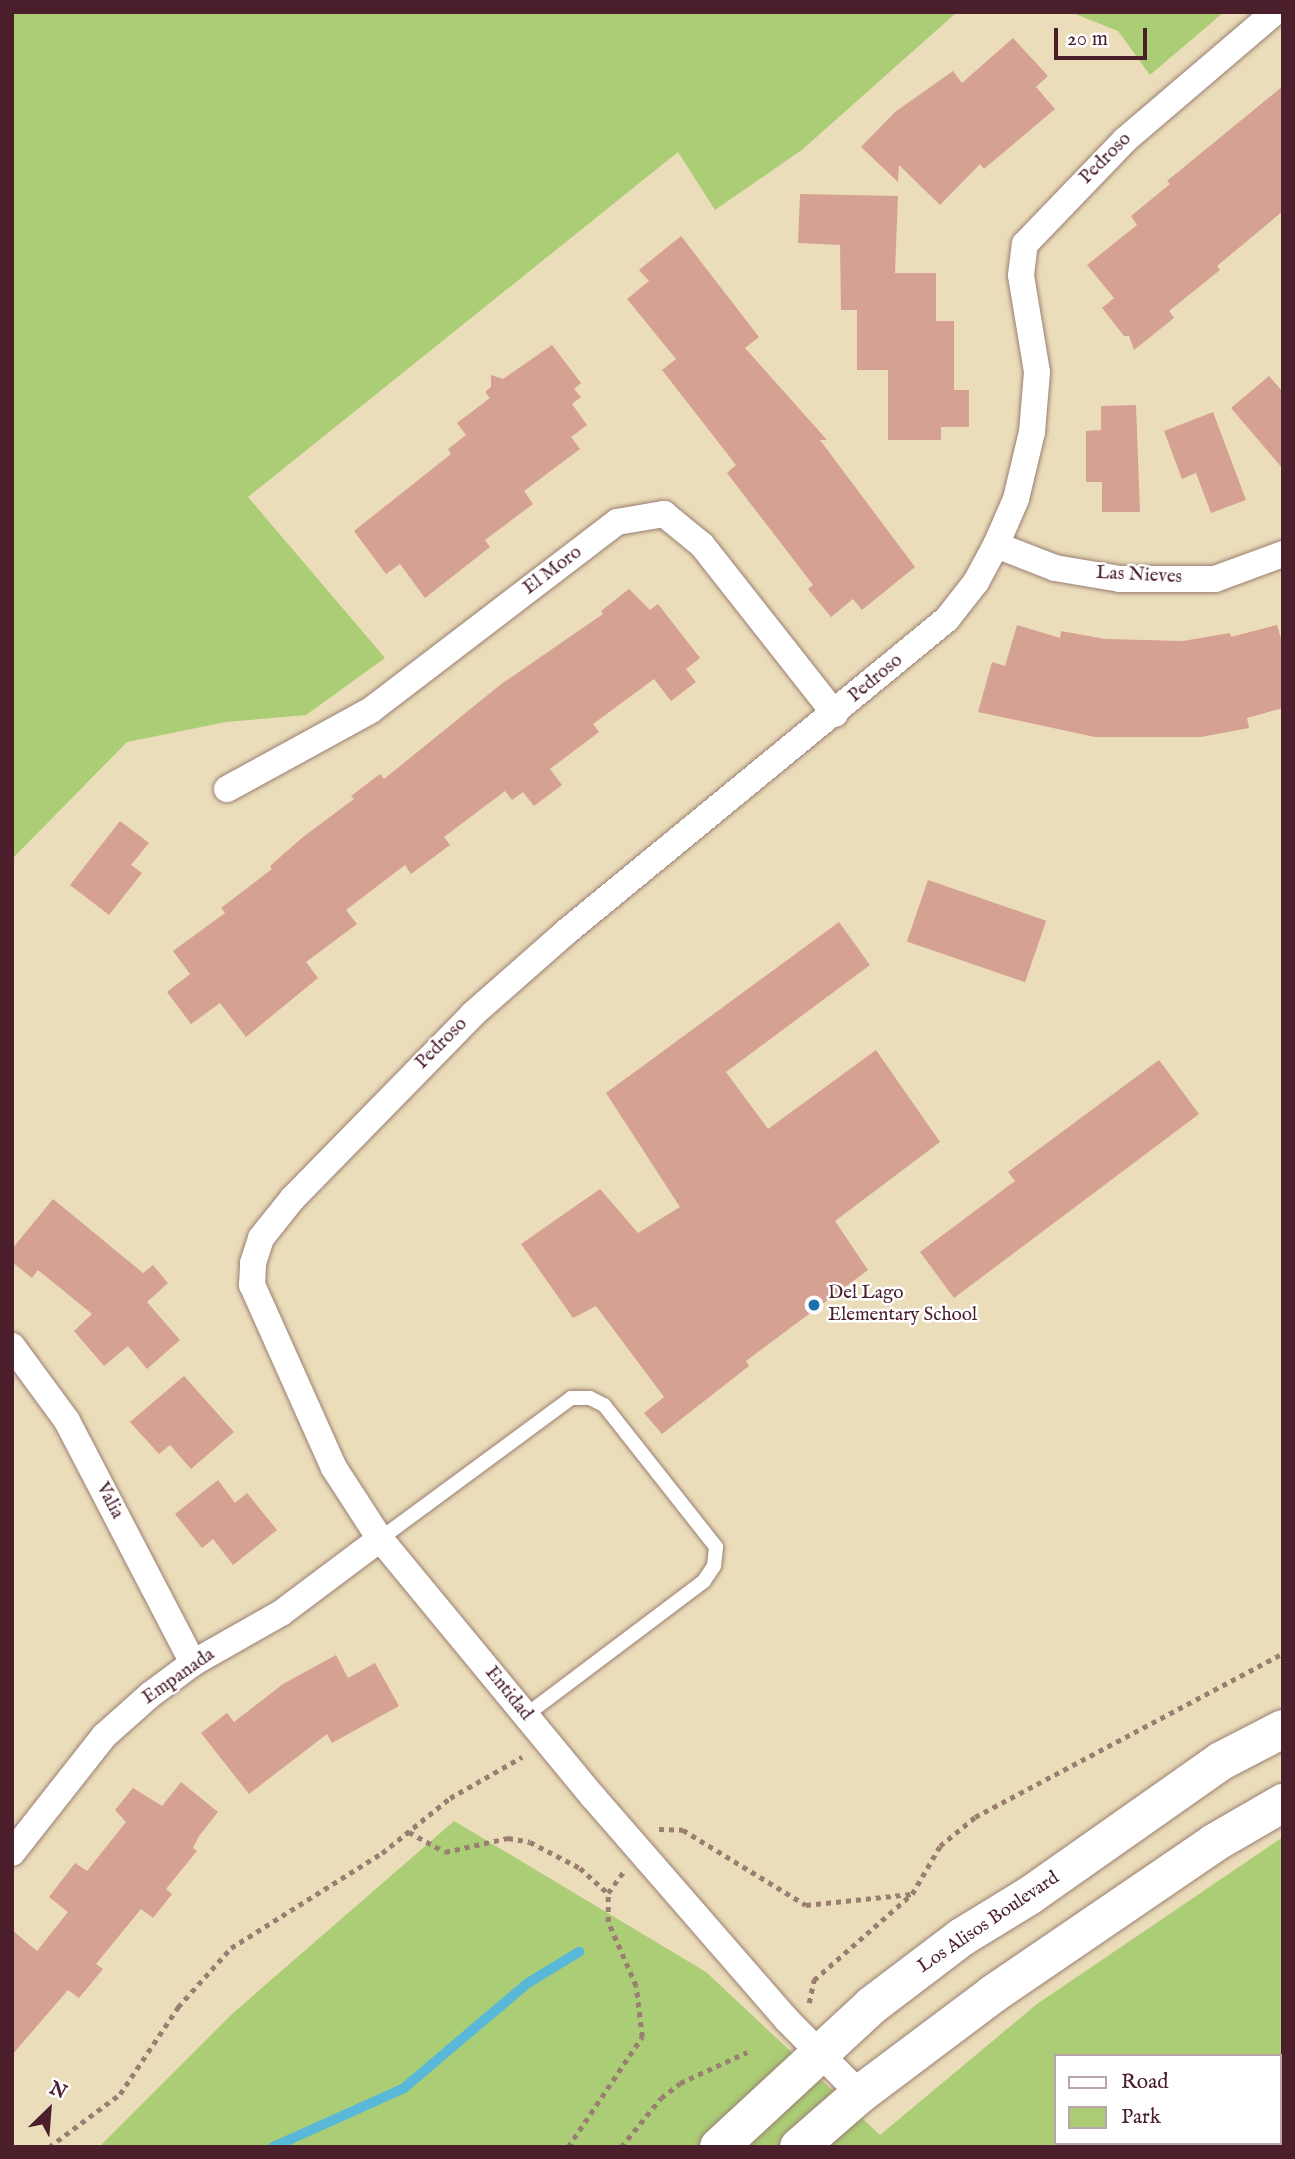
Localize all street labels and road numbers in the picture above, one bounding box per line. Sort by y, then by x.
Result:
street label: Pedroso [1075,128,1137,190]
street label: El Moro [519,542,587,600]
street label: Las Nieves [1095,562,1183,590]
street label: Pedroso [844,650,908,708]
street label: Pedroso [411,1013,473,1075]
street label: Valia [90,1479,128,1523]
street label: Empanada [138,1644,220,1710]
street label: Entidad [479,1662,537,1726]
street label: Los Alisos Boulevard [914,1867,1064,1979]

